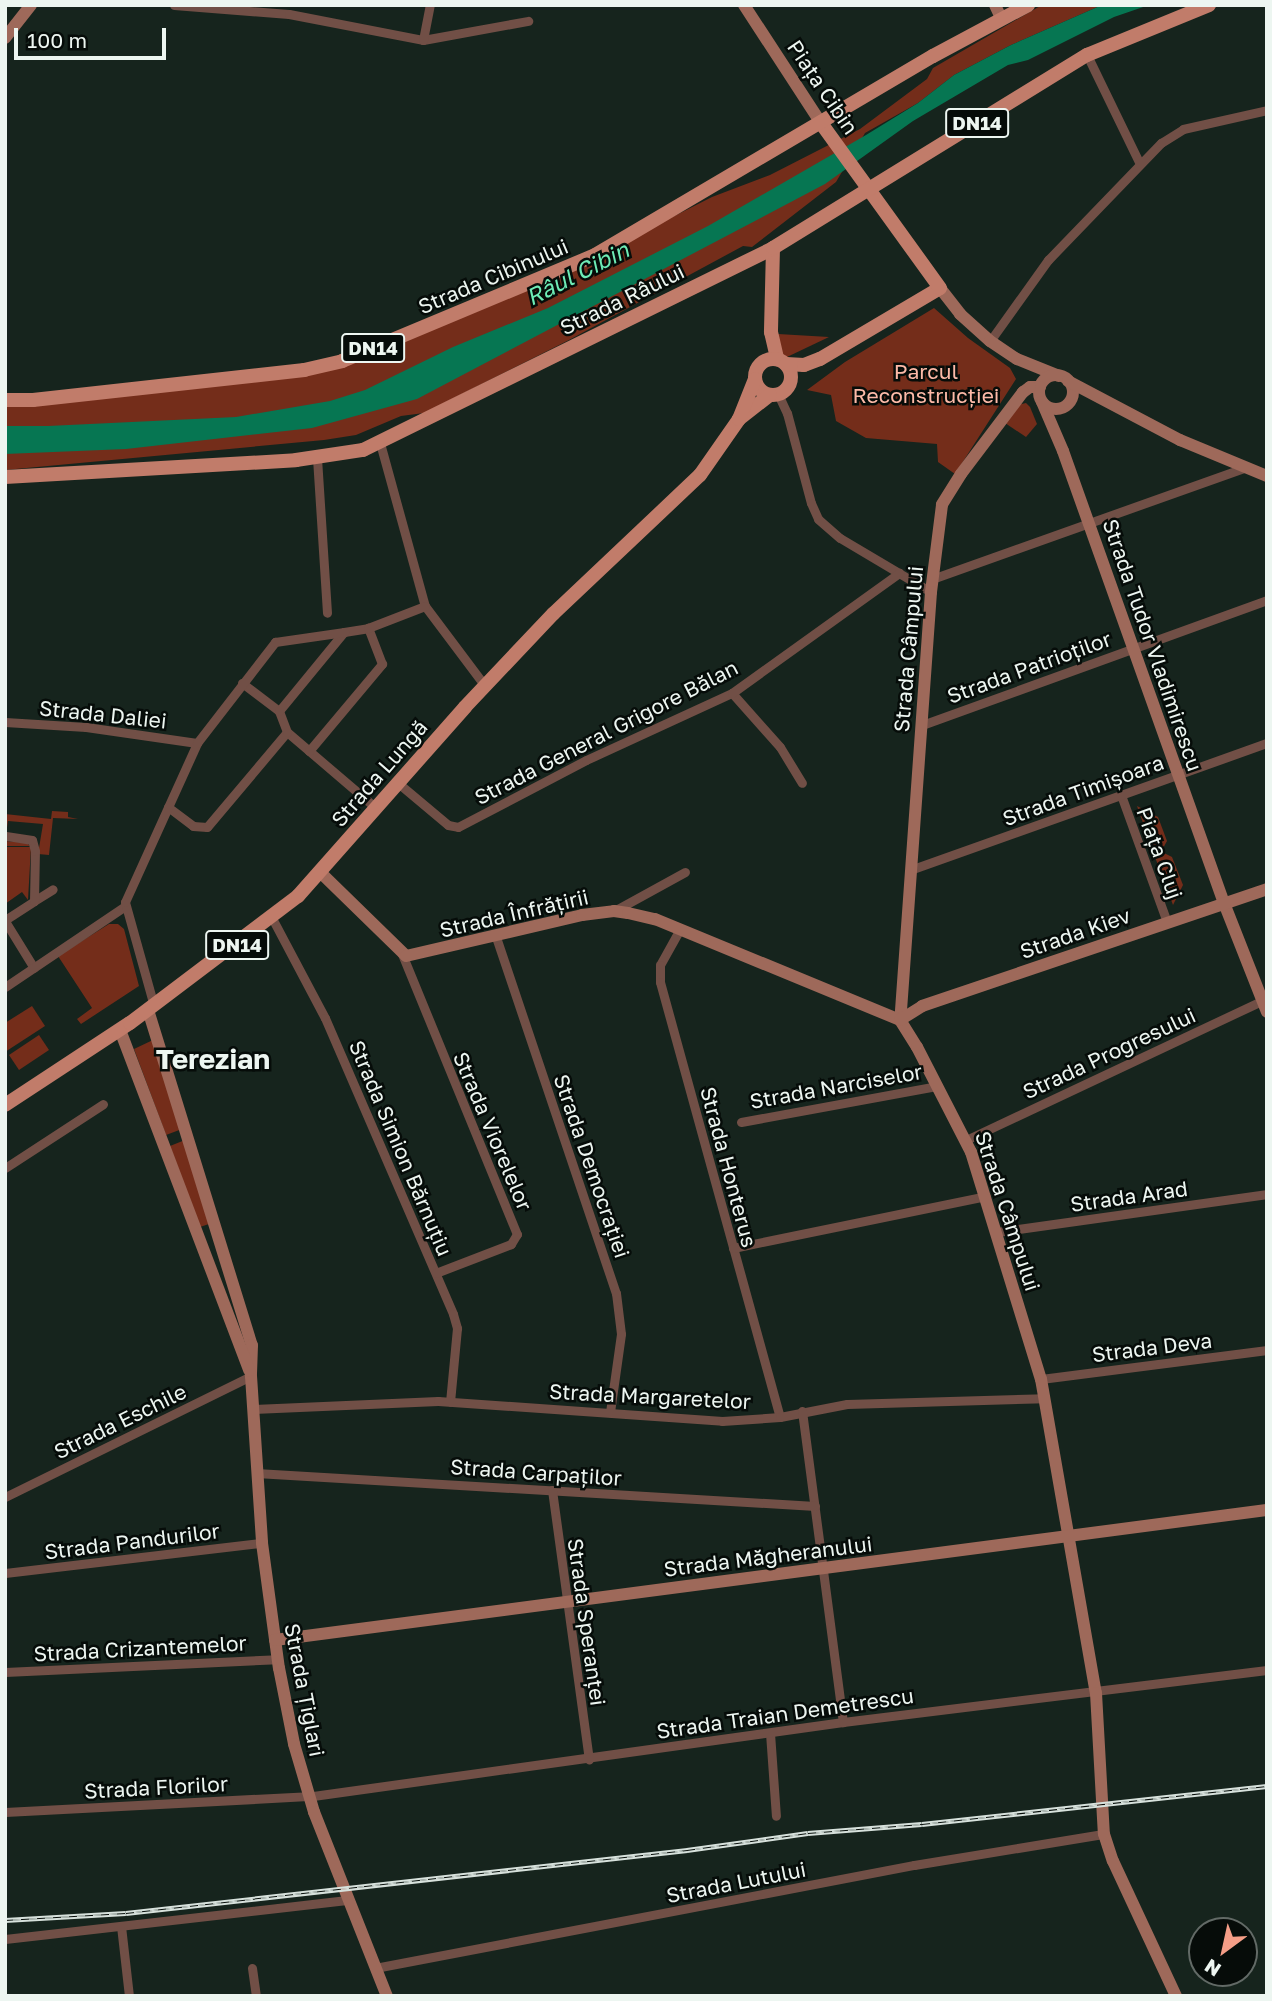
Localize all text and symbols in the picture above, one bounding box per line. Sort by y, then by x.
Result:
scale bar [18,14,170,58]
text: 100 m [27,27,87,53]
street label: Piața Cibin [782,35,864,139]
road number: DN14 [944,108,1010,139]
street label: Strada Cibinului [414,233,572,319]
water label: Râul Cibin [521,235,633,311]
street label: Strada Râului [556,258,688,340]
road number: DN14 [340,332,406,364]
park label: Parcul Reconstrucției [853,358,999,408]
street label: Strada Tudor Vladimirescu [1098,516,1208,774]
street label: Strada Câmpului [888,565,928,733]
street label: Strada Patrioților [944,626,1114,708]
street label: Strada General Grigore Bălan [470,654,742,810]
street label: Strada Daliei [38,695,168,733]
street label: Strada Lungă [326,714,432,832]
street label: Strada Timișoara [999,749,1167,831]
street label: Piața Cluj [1132,804,1188,902]
street label: Strada Înfrățirii [437,884,591,942]
street label: Strada Kiev [1017,902,1133,964]
road number: DN14 [204,930,270,960]
street label: Strada Progresului [1019,1002,1199,1104]
street label: Strada Simion Bărnuțiu [344,1036,458,1260]
district label: Terezian [156,1042,270,1076]
street label: Strada Viorelelor [448,1048,538,1214]
street label: Strada Narciselor [748,1058,924,1114]
street label: Strada Democrației [549,1071,635,1261]
street label: Strada Honterus [695,1084,763,1250]
street label: Strada Câmpului [970,1128,1046,1294]
street label: Strada Arad [1069,1175,1189,1217]
street label: Strada Deva [1091,1327,1213,1367]
street label: Strada Eschile [50,1378,190,1464]
street label: Strada Margaretelor [548,1378,752,1414]
street label: Strada Carpaților [449,1453,623,1491]
street label: Strada Pandurilor [43,1518,221,1564]
street label: Strada Măgheranului [662,1531,874,1581]
street label: Strada Speranței [563,1537,611,1707]
street label: Strada Țiglari [280,1621,330,1759]
street label: Strada Crizantemelor [33,1630,247,1666]
street label: Strada Traian Demetrescu [655,1682,915,1744]
street label: Strada Florilor [83,1771,229,1803]
street label: Strada Lutului [664,1856,808,1908]
north arrow [1188,1917,1258,1987]
text: N [1200,1955,1225,1982]

